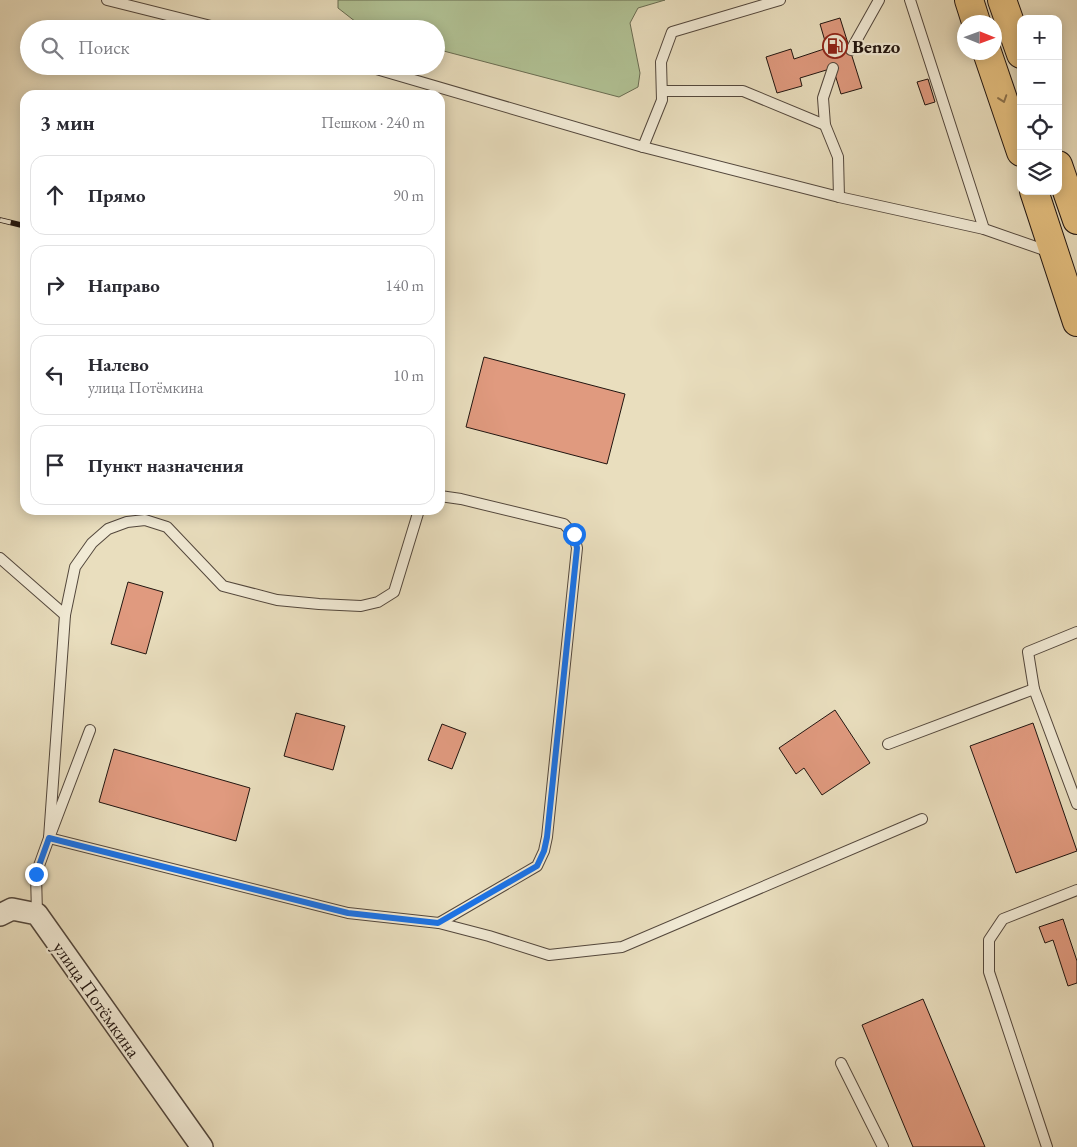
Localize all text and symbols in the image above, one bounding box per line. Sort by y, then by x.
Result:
north arrow [957,15,1002,60]
map controls [1017,15,1062,195]
button: + [1017,15,1062,60]
search box [20,20,445,75]
fuel station icon: Benzo [822,33,848,59]
icon: search [38,34,66,62]
place label: Benzo [852,34,901,59]
text: Поиск [78,35,130,60]
button: − [1017,60,1062,105]
one-way arrow [997,94,1007,102]
button: locate [1017,105,1062,150]
text: 3 мин [40,109,95,136]
text: Пешком · 240 m [321,112,425,133]
button: layers [1017,150,1062,195]
icon: ahead [41,181,69,209]
text: Прямо [88,183,146,208]
text: 90 m [393,185,424,206]
icon: right [41,271,69,299]
text: Направо [88,273,160,298]
text: 140 m [385,275,424,296]
text: Налево [88,352,149,377]
icon: left [41,361,69,389]
text: 10 m [393,365,424,386]
text: улица Потёмкина [88,377,203,398]
icon: arrive [41,451,69,479]
text: Пункт назначения [88,453,244,478]
route start [563,523,586,546]
route end [25,863,48,886]
street label: улица Потёмкина [47,936,146,1063]

